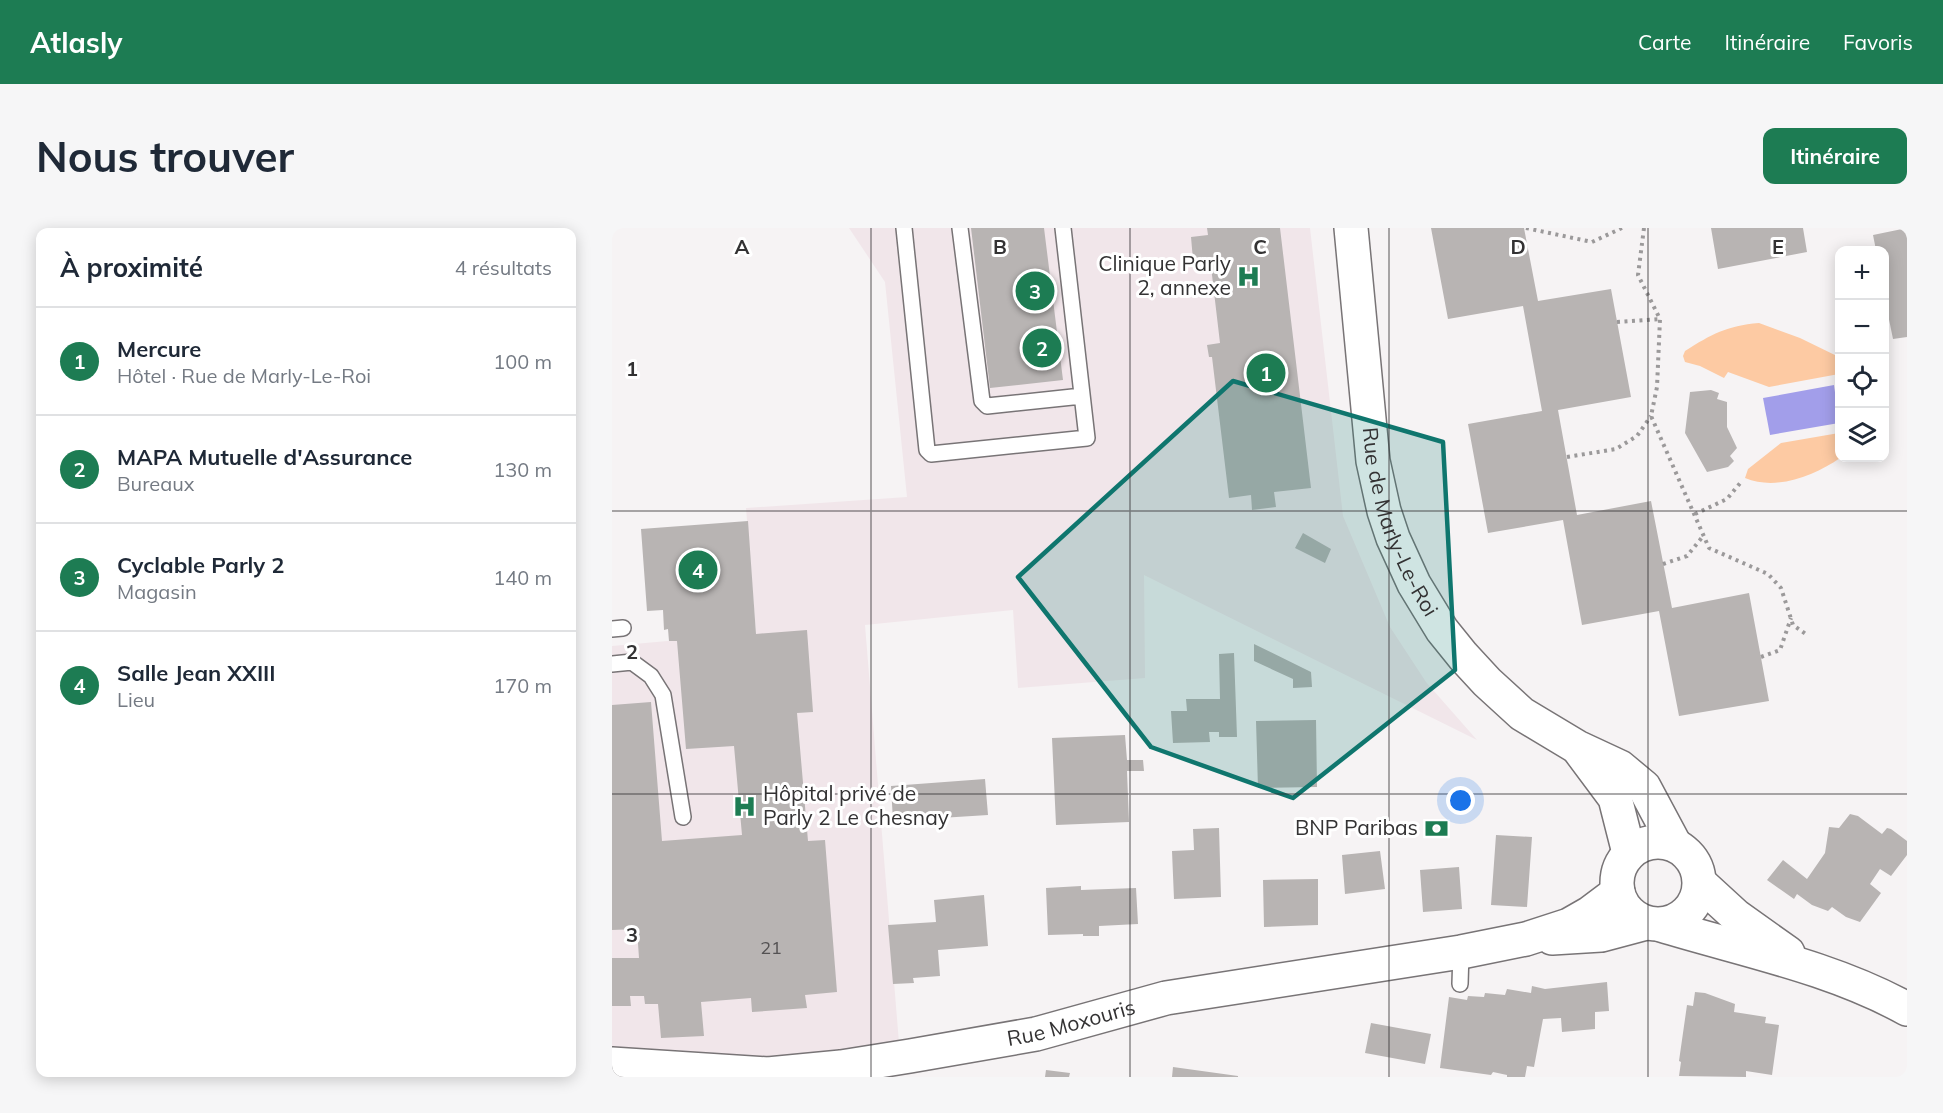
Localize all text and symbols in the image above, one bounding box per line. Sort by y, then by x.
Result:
text: Atlasly [30,25,122,60]
text: Carte [1638,29,1692,55]
text: Itinéraire [1725,29,1810,55]
text: Favoris [1843,29,1913,55]
button: Itinéraire [1763,128,1907,184]
text: Nous trouver [36,130,294,183]
text: A [735,234,750,259]
text: B [993,234,1007,259]
text: C [1253,234,1267,259]
text: D [1510,234,1526,259]
text: E [1772,234,1784,259]
map controls [1835,246,1889,462]
button: + [1835,246,1889,300]
place label: Clinique Parly 2, annexe [1098,250,1231,300]
text: À proximité [60,251,203,284]
text: 4 résultats [455,255,552,280]
hospital icon: Clinique Parly 2, annexe [1236,263,1262,289]
pin: 3 [1016,268,1054,314]
button: − [1835,300,1889,354]
pin: 2 [1022,326,1062,370]
text: Mercure [117,335,201,363]
text: 1 [74,349,86,374]
text: 100 m [493,349,552,374]
pin: 1 [1246,350,1286,396]
button: locate [1835,354,1889,408]
text: 1 [626,356,638,381]
text: Hôtel · Rue de Marly-Le-Roi [117,363,371,388]
button: layers [1835,408,1889,462]
street label: Rue de Marly-Le-Roi [1358,426,1444,621]
text: MAPA Mutuelle d'Assurance [117,443,412,471]
text: 2 [74,457,86,482]
text: 130 m [493,457,552,482]
text: Bureaux [117,471,194,496]
pin: 4 [678,548,718,592]
text: Cyclable Parly 2 [117,551,285,579]
text: 3 [74,565,86,590]
text: 140 m [493,565,552,590]
text: Magasin [117,579,197,604]
text: 2 [626,639,638,664]
text: Salle Jean XXIII [117,659,276,687]
text: 4 [74,673,86,698]
text: 170 m [493,673,552,698]
text: Lieu [117,687,155,712]
place label: Hôpital privé de Parly 2 Le Chesnay [763,780,949,830]
your location [1446,786,1475,815]
hospital icon: Hôpital privé de Parly 2 Le Chesnay [732,793,758,819]
place label: BNP Paribas [1295,814,1418,840]
bank icon: BNP Paribas [1423,815,1449,841]
text: 3 [626,922,638,947]
house number: 21 [760,936,782,959]
street label: Rue Moxouris [1005,993,1138,1051]

